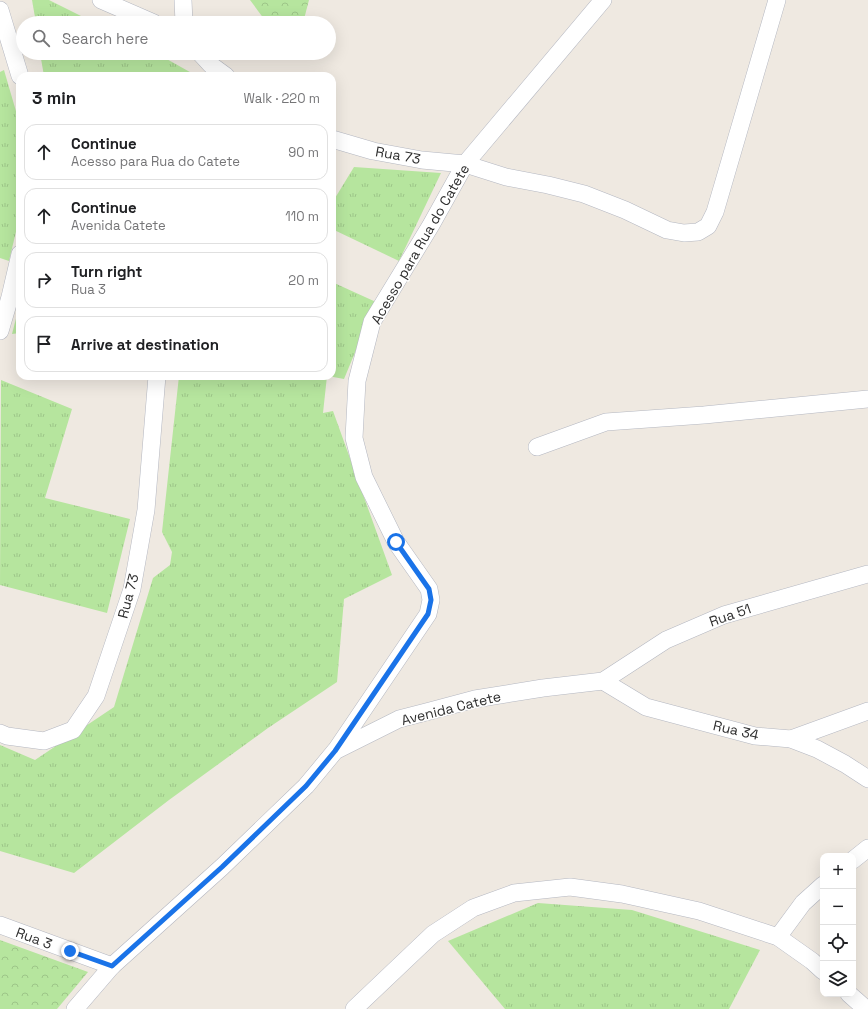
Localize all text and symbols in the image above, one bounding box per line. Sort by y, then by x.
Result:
search box [16,16,336,60]
icon: search [30,27,52,49]
text: Search here [62,29,148,48]
text: 3 min [32,87,76,109]
text: Walk · 220 m [243,90,320,107]
text: Continue [71,134,137,153]
icon: ahead [33,141,55,163]
street label: Rua 73 [374,142,422,168]
text: 90 m [288,144,319,161]
text: Acesso para Rua do Catete [71,153,240,170]
street label: Acesso para Rua do Catete [367,161,473,327]
text: Continue [71,198,137,217]
icon: ahead [33,205,55,227]
text: 110 m [285,208,319,225]
text: Avenida Catete [71,217,166,234]
text: Turn right [71,262,142,281]
icon: right [33,269,55,291]
text: 20 m [288,272,319,289]
text: Rua 3 [71,281,106,298]
icon: arrive [33,333,55,355]
text: Arrive at destination [71,335,219,354]
route start [387,533,405,551]
street label: Rua 73 [113,572,143,620]
street label: Rua 51 [707,599,753,631]
street label: Avenida Catete [399,687,503,729]
street label: Rua 34 [711,716,761,744]
map controls [820,853,856,997]
button: + [820,853,856,889]
button: − [820,889,856,925]
street label: Rua 3 [13,923,55,953]
button: locate [820,925,856,961]
route end [61,942,79,960]
button: layers [820,961,856,997]

